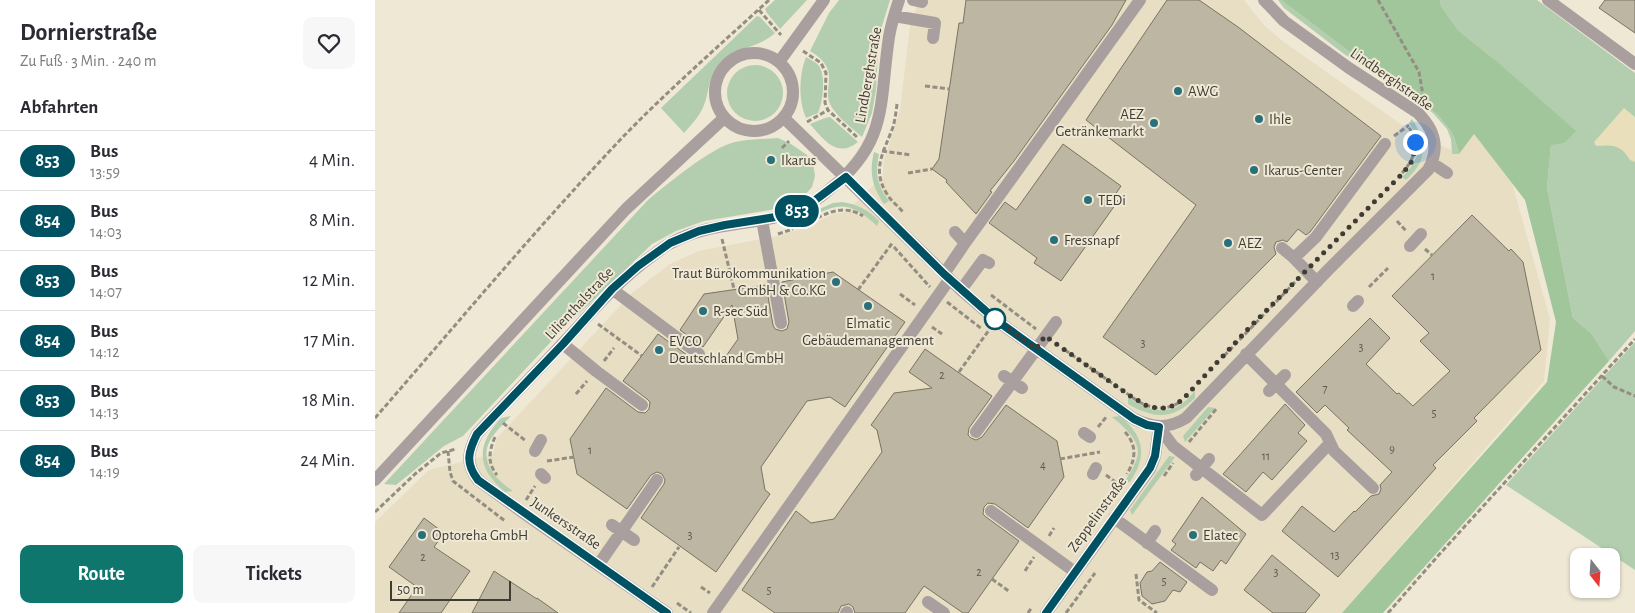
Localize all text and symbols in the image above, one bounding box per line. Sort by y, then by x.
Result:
button: heart [303,17,355,69]
text: Dornierstraße [20,21,157,45]
street label: Lindberghstraße [853,26,884,124]
street label: Lindberghstraße [1348,45,1436,113]
text: Zu Fuß · 3 Min. · 240 m [20,53,157,69]
place label: AWG [1188,84,1219,99]
marker: AWG [1172,85,1184,97]
text: Abfahrten [20,98,98,117]
place label: AEZ Getränkemarkt [1056,107,1144,139]
place label: Ihle [1269,112,1291,127]
marker: Ihle [1253,113,1265,125]
marker: AEZ Getränkemarkt [1148,117,1160,129]
your location [1403,130,1428,155]
text: Bus [90,142,118,161]
text: 4 Min. [309,151,355,170]
text: 853 [35,152,60,170]
place label: Ikarus [781,153,816,168]
marker: Ikarus [765,154,777,166]
place label: Ikarus-Center [1264,163,1343,178]
text: 13:59 [90,164,120,180]
marker: Ikarus-Center [1248,164,1260,176]
place label: TEDi [1098,193,1126,208]
marker: TEDi [1082,194,1094,206]
line badge: 853 [768,195,826,227]
text: Bus [90,202,118,221]
text: 853 [785,202,809,220]
text: 8 Min. [309,211,355,230]
text: 854 [35,212,60,230]
text: 14:03 [90,224,122,240]
place label: Fressnapf [1064,233,1121,248]
marker: Fressnapf [1048,234,1060,246]
place label: AEZ [1238,236,1262,251]
marker: AEZ [1222,237,1234,249]
text: Bus [90,262,118,281]
street label: Lilienthalstraße [542,264,616,342]
place label: Traut Bürokommunikation GmbH & Co.KG [672,266,826,298]
house number: 1 [1431,270,1435,282]
text: 12 Min. [303,271,355,290]
text: 853 [35,272,60,290]
marker: Traut Bürokommunikation GmbH & Co.KG [830,276,842,288]
text: 14:07 [90,284,122,300]
marker: Elmatic Gebäudemanagement [862,300,874,312]
place label: R-sec Süd [713,304,768,319]
marker: R-sec Süd [697,305,709,317]
unlabelled marker [984,308,1006,330]
place label: Elmatic Gebäudemanagement [802,316,934,348]
text: Bus [90,322,118,341]
text: 17 Min. [304,331,355,350]
text: 854 [35,332,60,350]
place label: EVCO Deutschland GmbH [669,334,784,366]
house number: 3 [1141,337,1146,349]
house number: 3 [1359,341,1364,353]
text: 14:12 [90,344,120,360]
marker: EVCO Deutschland GmbH [653,344,665,356]
house number: 2 [939,369,945,381]
text: Bus [90,382,118,401]
house number: 7 [1322,382,1328,394]
text: 18 Min. [303,391,355,410]
text: 853 [35,392,60,410]
text: 14:13 [90,404,119,420]
house number: 5 [1431,407,1437,419]
text: Bus [90,442,118,461]
house number: 9 [1389,443,1395,455]
house number: 1 [588,444,592,456]
house number: 11 [1262,450,1270,462]
text: 24 Min. [300,451,355,470]
text: 854 [35,452,60,470]
house number: 4 [1040,459,1046,471]
text: 14:19 [90,464,120,480]
street label: Zeppelinstraße [1065,474,1130,555]
street label: Junkersstraße [528,495,603,552]
place label: Optoreha GmbH [432,528,528,543]
place label: Elatec [1203,528,1238,543]
marker: Optoreha GmbH [416,529,428,541]
house number: 3 [688,529,693,541]
marker: Elatec [1187,529,1199,541]
button: Route [20,545,183,603]
button: Tickets [193,545,355,603]
north arrow [1570,548,1620,598]
map controls [1570,548,1620,598]
house number: 13 [1330,549,1340,561]
house number: 2 [420,551,426,563]
house number: 2 [976,566,982,578]
house number: 3 [1274,566,1279,578]
house number: 5 [1161,575,1167,587]
scale bar [390,578,511,601]
text: 50 m [397,583,424,597]
house number: 5 [766,584,772,596]

